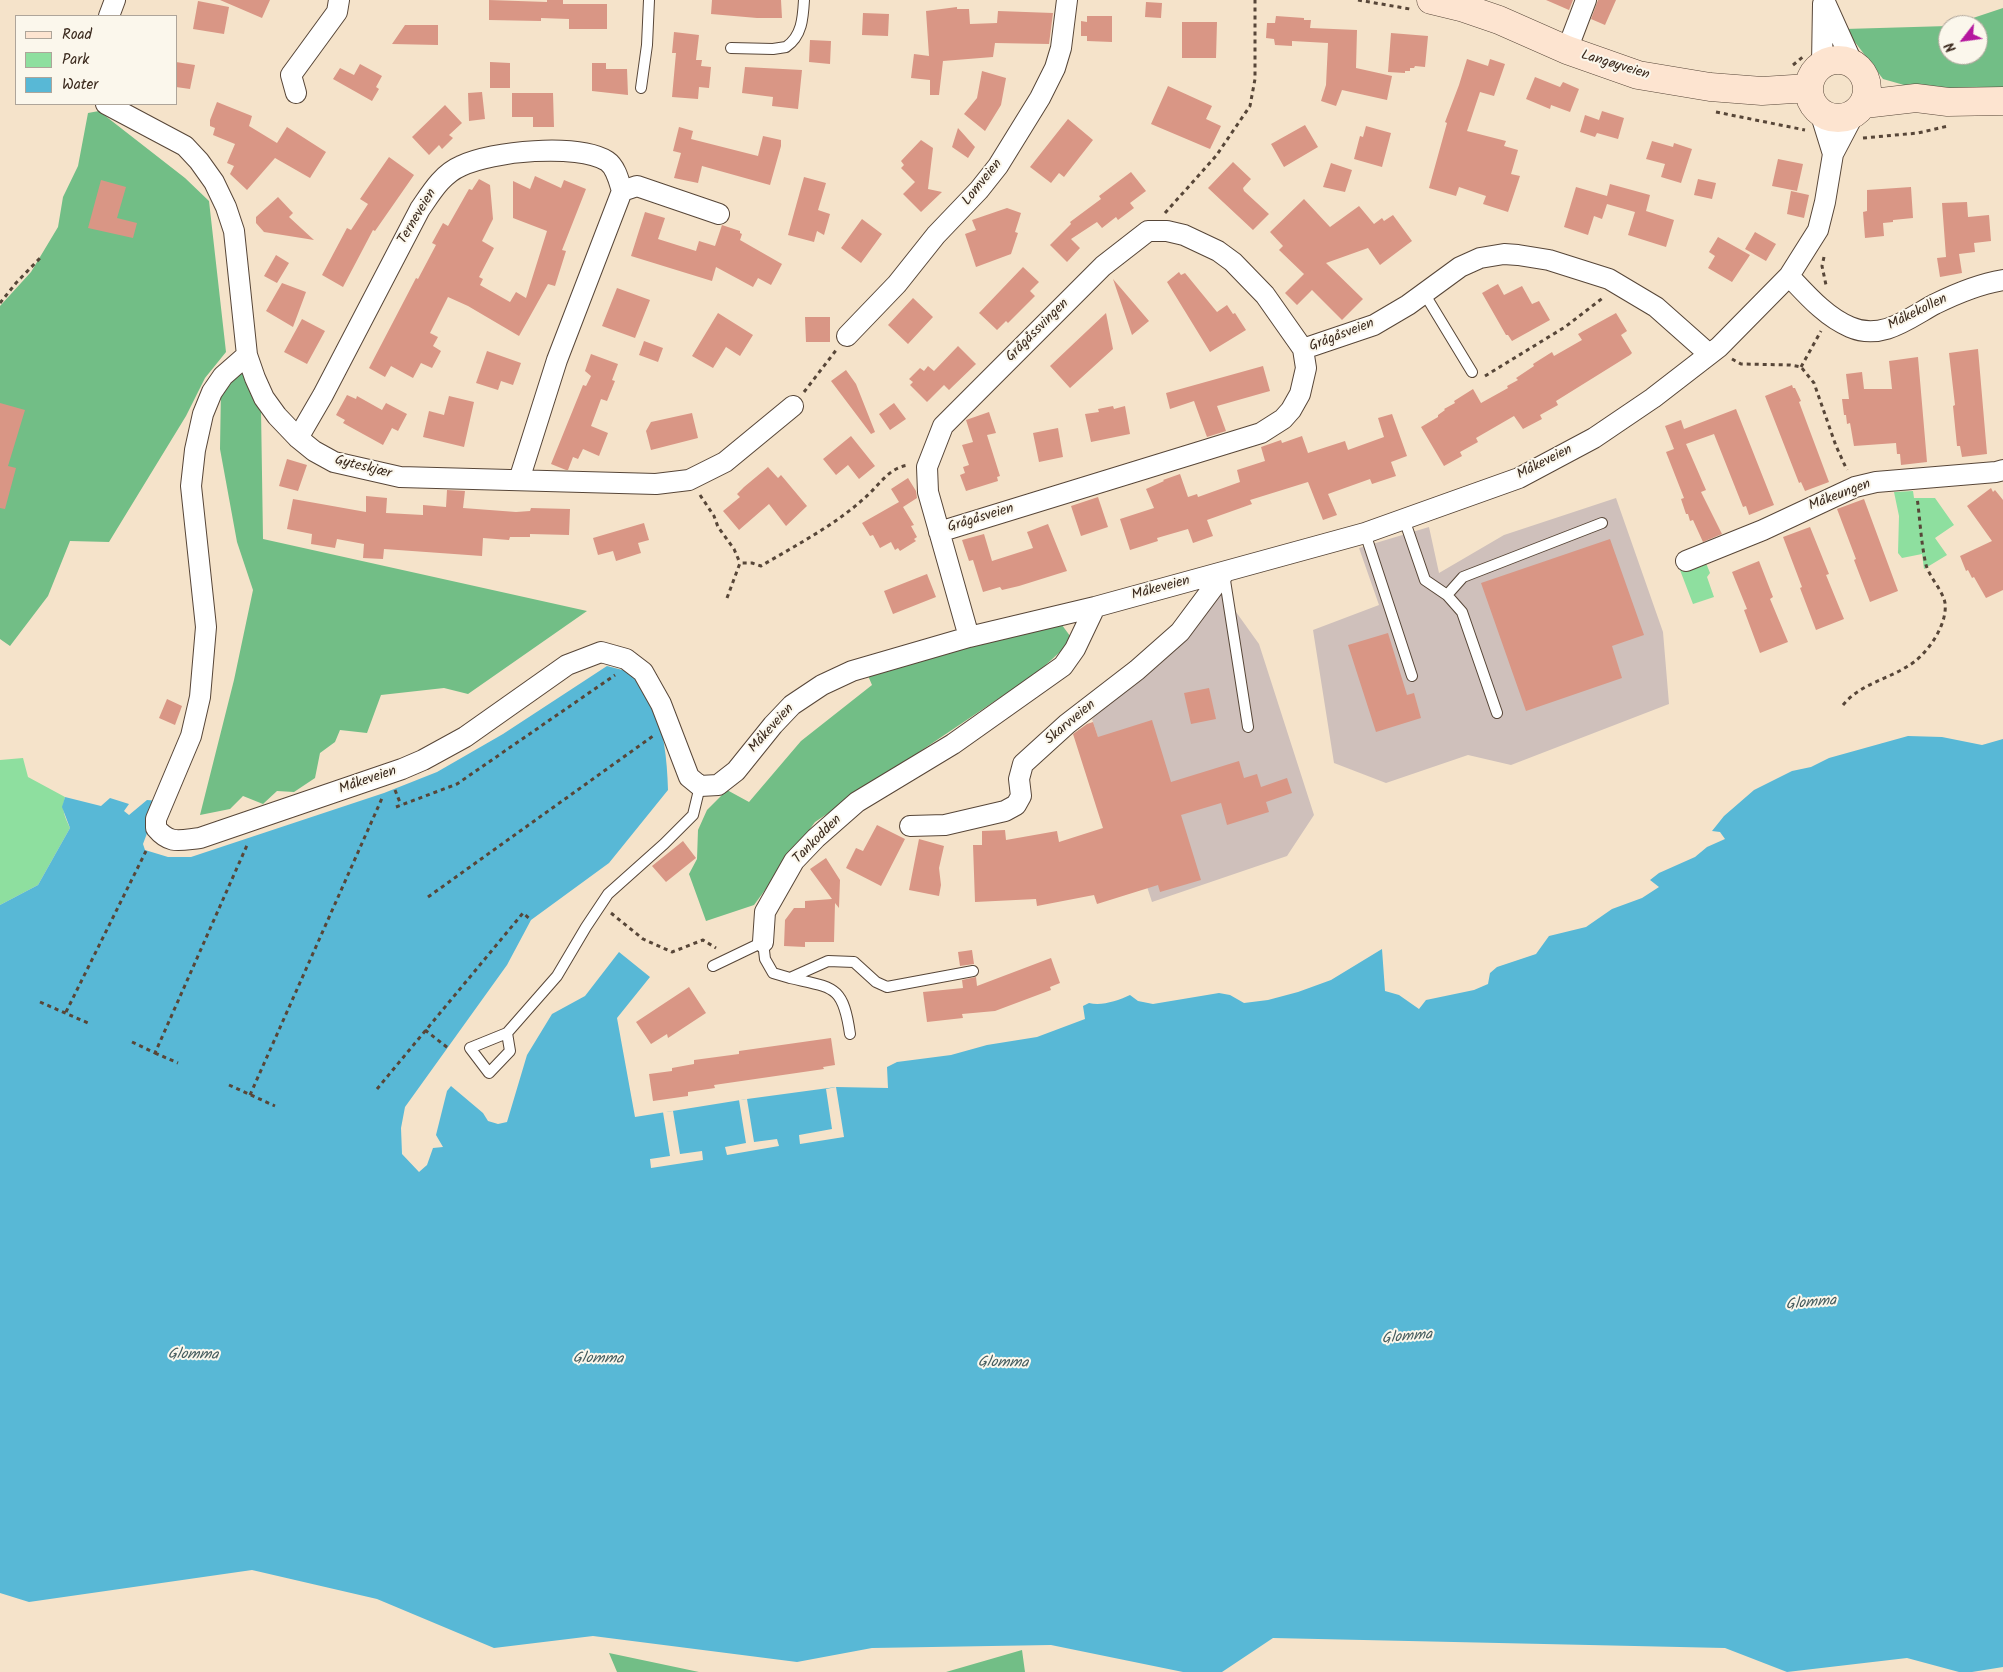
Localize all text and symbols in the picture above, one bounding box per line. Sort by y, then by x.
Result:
legend [15,15,178,105]
north arrow [1938,15,1988,65]
text: Road [62,23,92,47]
text: N [1939,38,1963,56]
text: Park [62,48,89,72]
street label: Langøyveien [1579,48,1651,84]
text: Water [62,73,98,97]
street label: Lomveien [959,157,1007,209]
street label: Terneveien [395,186,441,248]
street label: Måkekollen [1886,291,1950,335]
street label: Grågåssvingen [1003,296,1073,366]
street label: Grågåsveien [1307,316,1377,356]
street label: Måkeveien [1515,442,1575,484]
street label: Gyteskjær [333,453,393,483]
street label: Måkeungen [1807,476,1873,516]
street label: Grågåsveien [946,501,1016,537]
street label: Måkeveien [1130,573,1192,605]
street label: Skarvveien [1042,697,1100,749]
street label: Måkeveien [746,701,798,757]
street label: Måkeveien [337,763,399,799]
street label: Tankodden [790,812,846,868]
water label: Glomma [1785,1293,1837,1315]
water label: Glomma [1381,1327,1433,1349]
water label: Glomma [168,1347,218,1365]
water label: Glomma [573,1351,623,1369]
water label: Glomma [978,1355,1028,1373]

